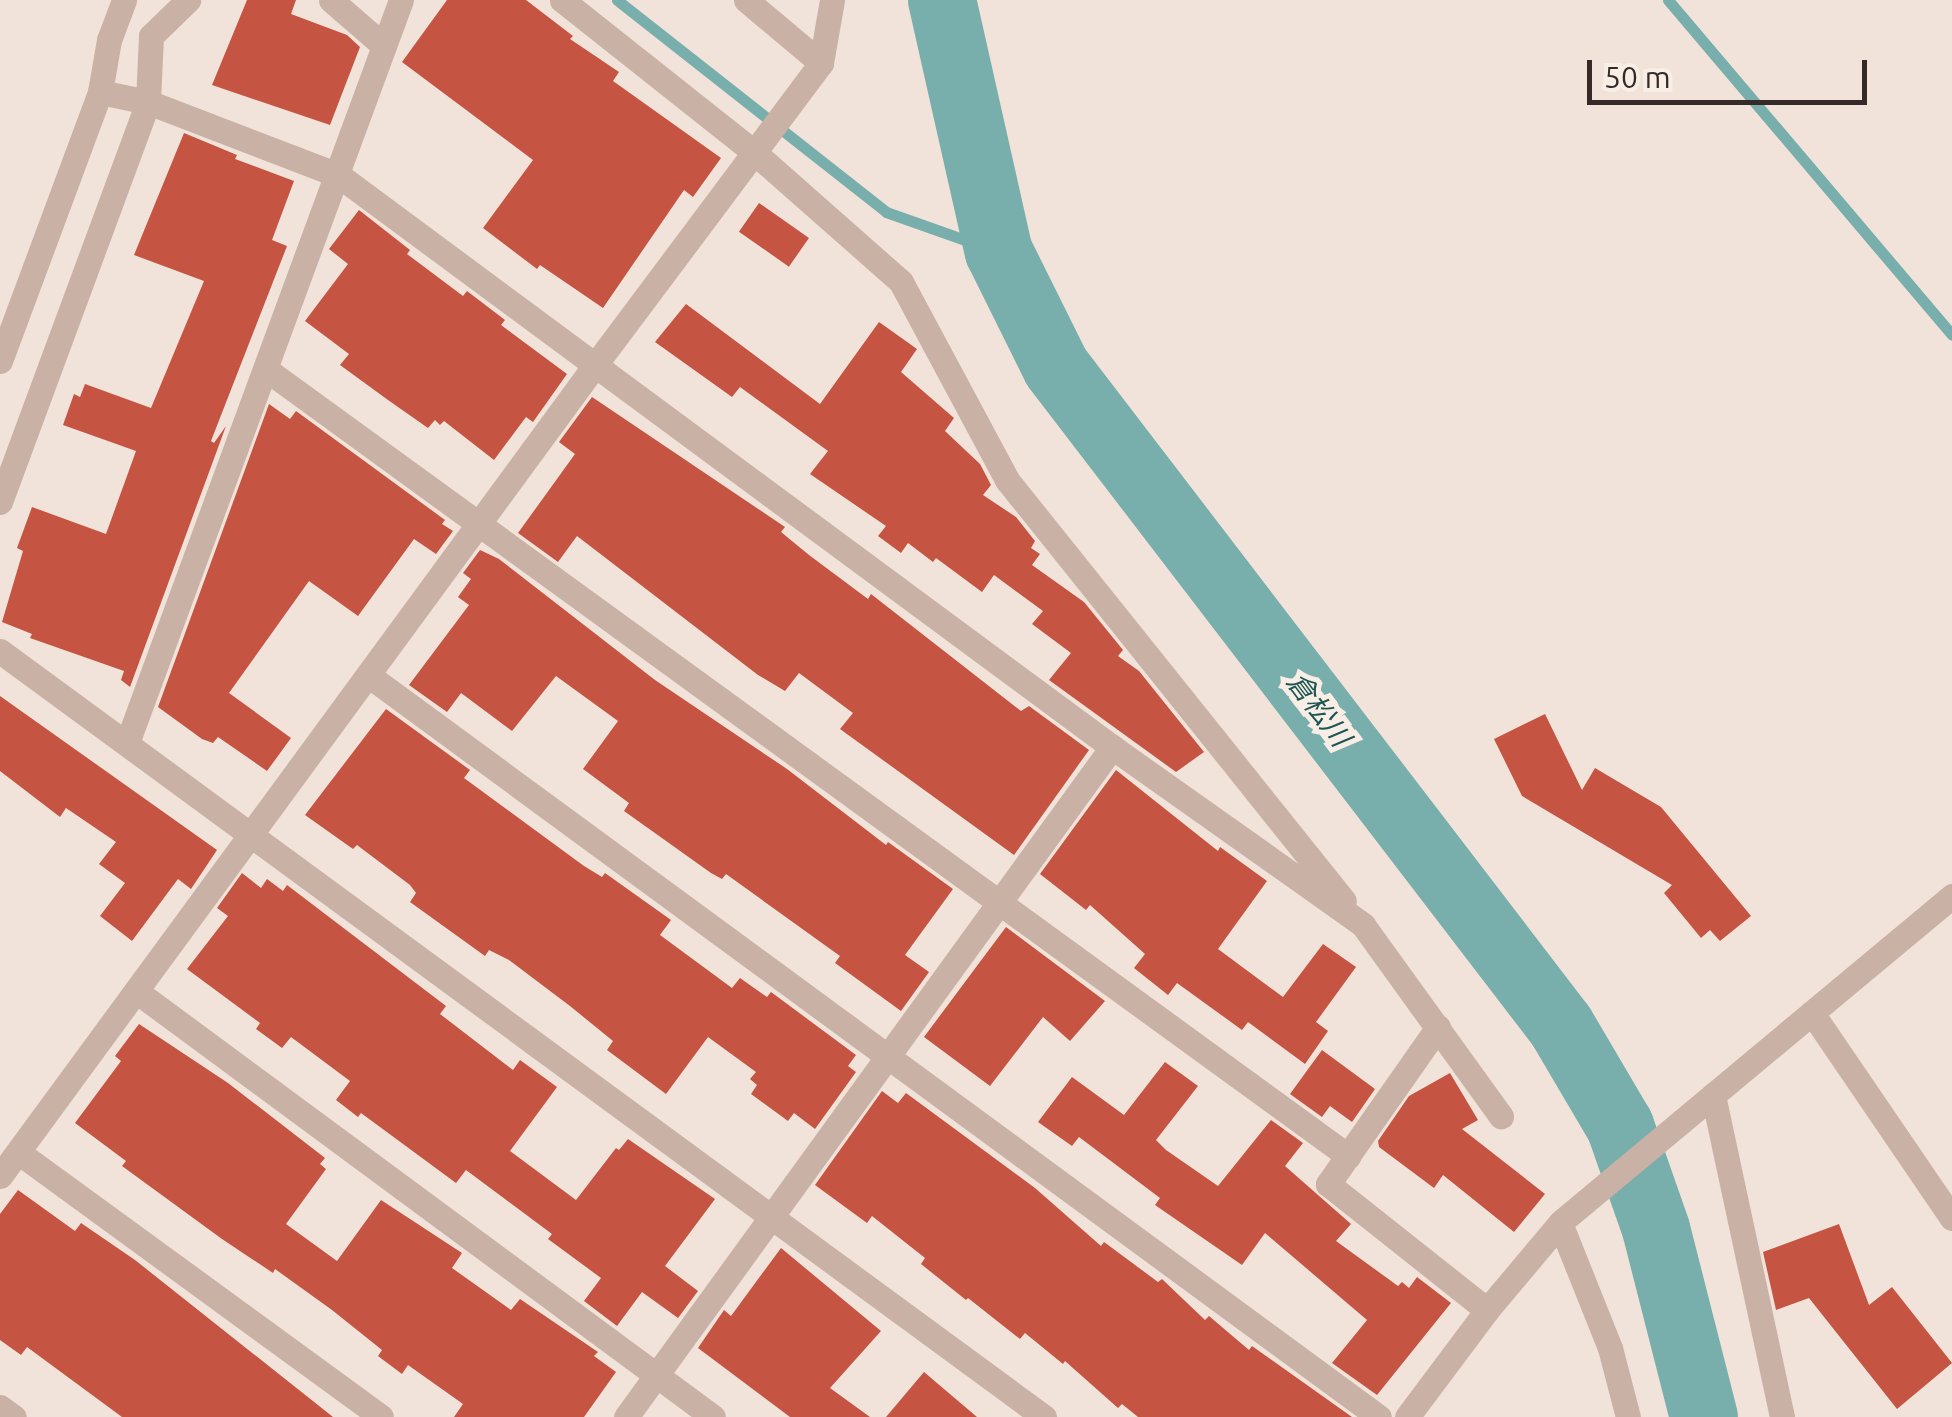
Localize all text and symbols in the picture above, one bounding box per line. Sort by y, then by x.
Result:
scale bar [1592,40,1872,102]
text: 50 m [1604,60,1671,94]
water label: 倉松川 [1280,665,1358,753]

